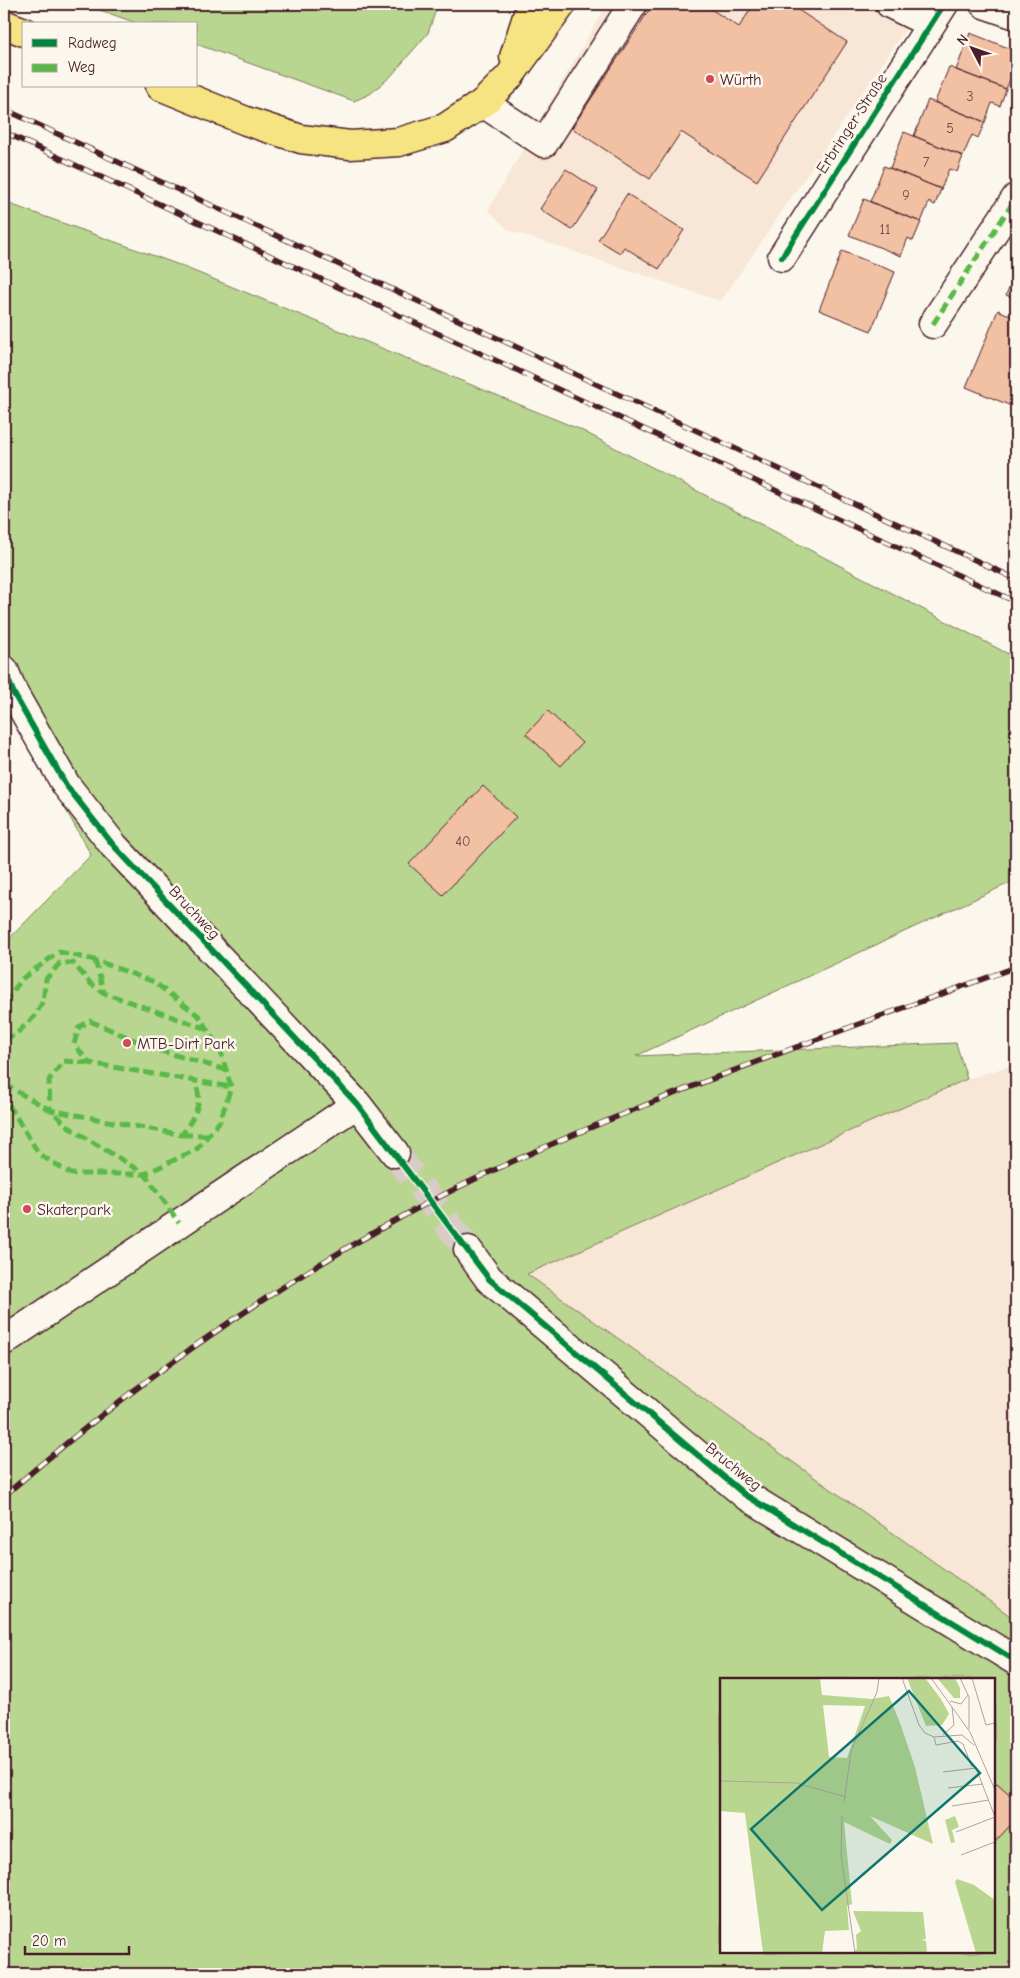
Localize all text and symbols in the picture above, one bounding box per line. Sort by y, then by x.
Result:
legend [22,22,198,88]
north arrow [948,22,998,72]
text: N [953,31,972,49]
text: Radweg [68,34,117,52]
text: Weg [68,58,95,76]
street label: Erbringer Straße [813,70,891,177]
place label: Würth [720,71,762,89]
marker: Würth [704,73,716,85]
house number: 3 [966,88,974,105]
house number: 5 [946,120,954,137]
house number: 7 [923,154,930,171]
house number: 9 [902,187,910,204]
house number: 11 [879,221,891,238]
house number: 40 [455,833,471,850]
street label: Bruchweg [165,882,224,943]
place label: MTB-Dirt Park [137,1035,235,1053]
marker: MTB-Dirt Park [121,1037,133,1049]
place label: Skaterpark [37,1201,111,1219]
marker: Skaterpark [21,1203,33,1215]
street label: Bruchweg [702,1439,765,1495]
inset map [720,1678,995,1953]
scale bar [25,1923,129,1955]
text: 20 m [32,1932,66,1950]

